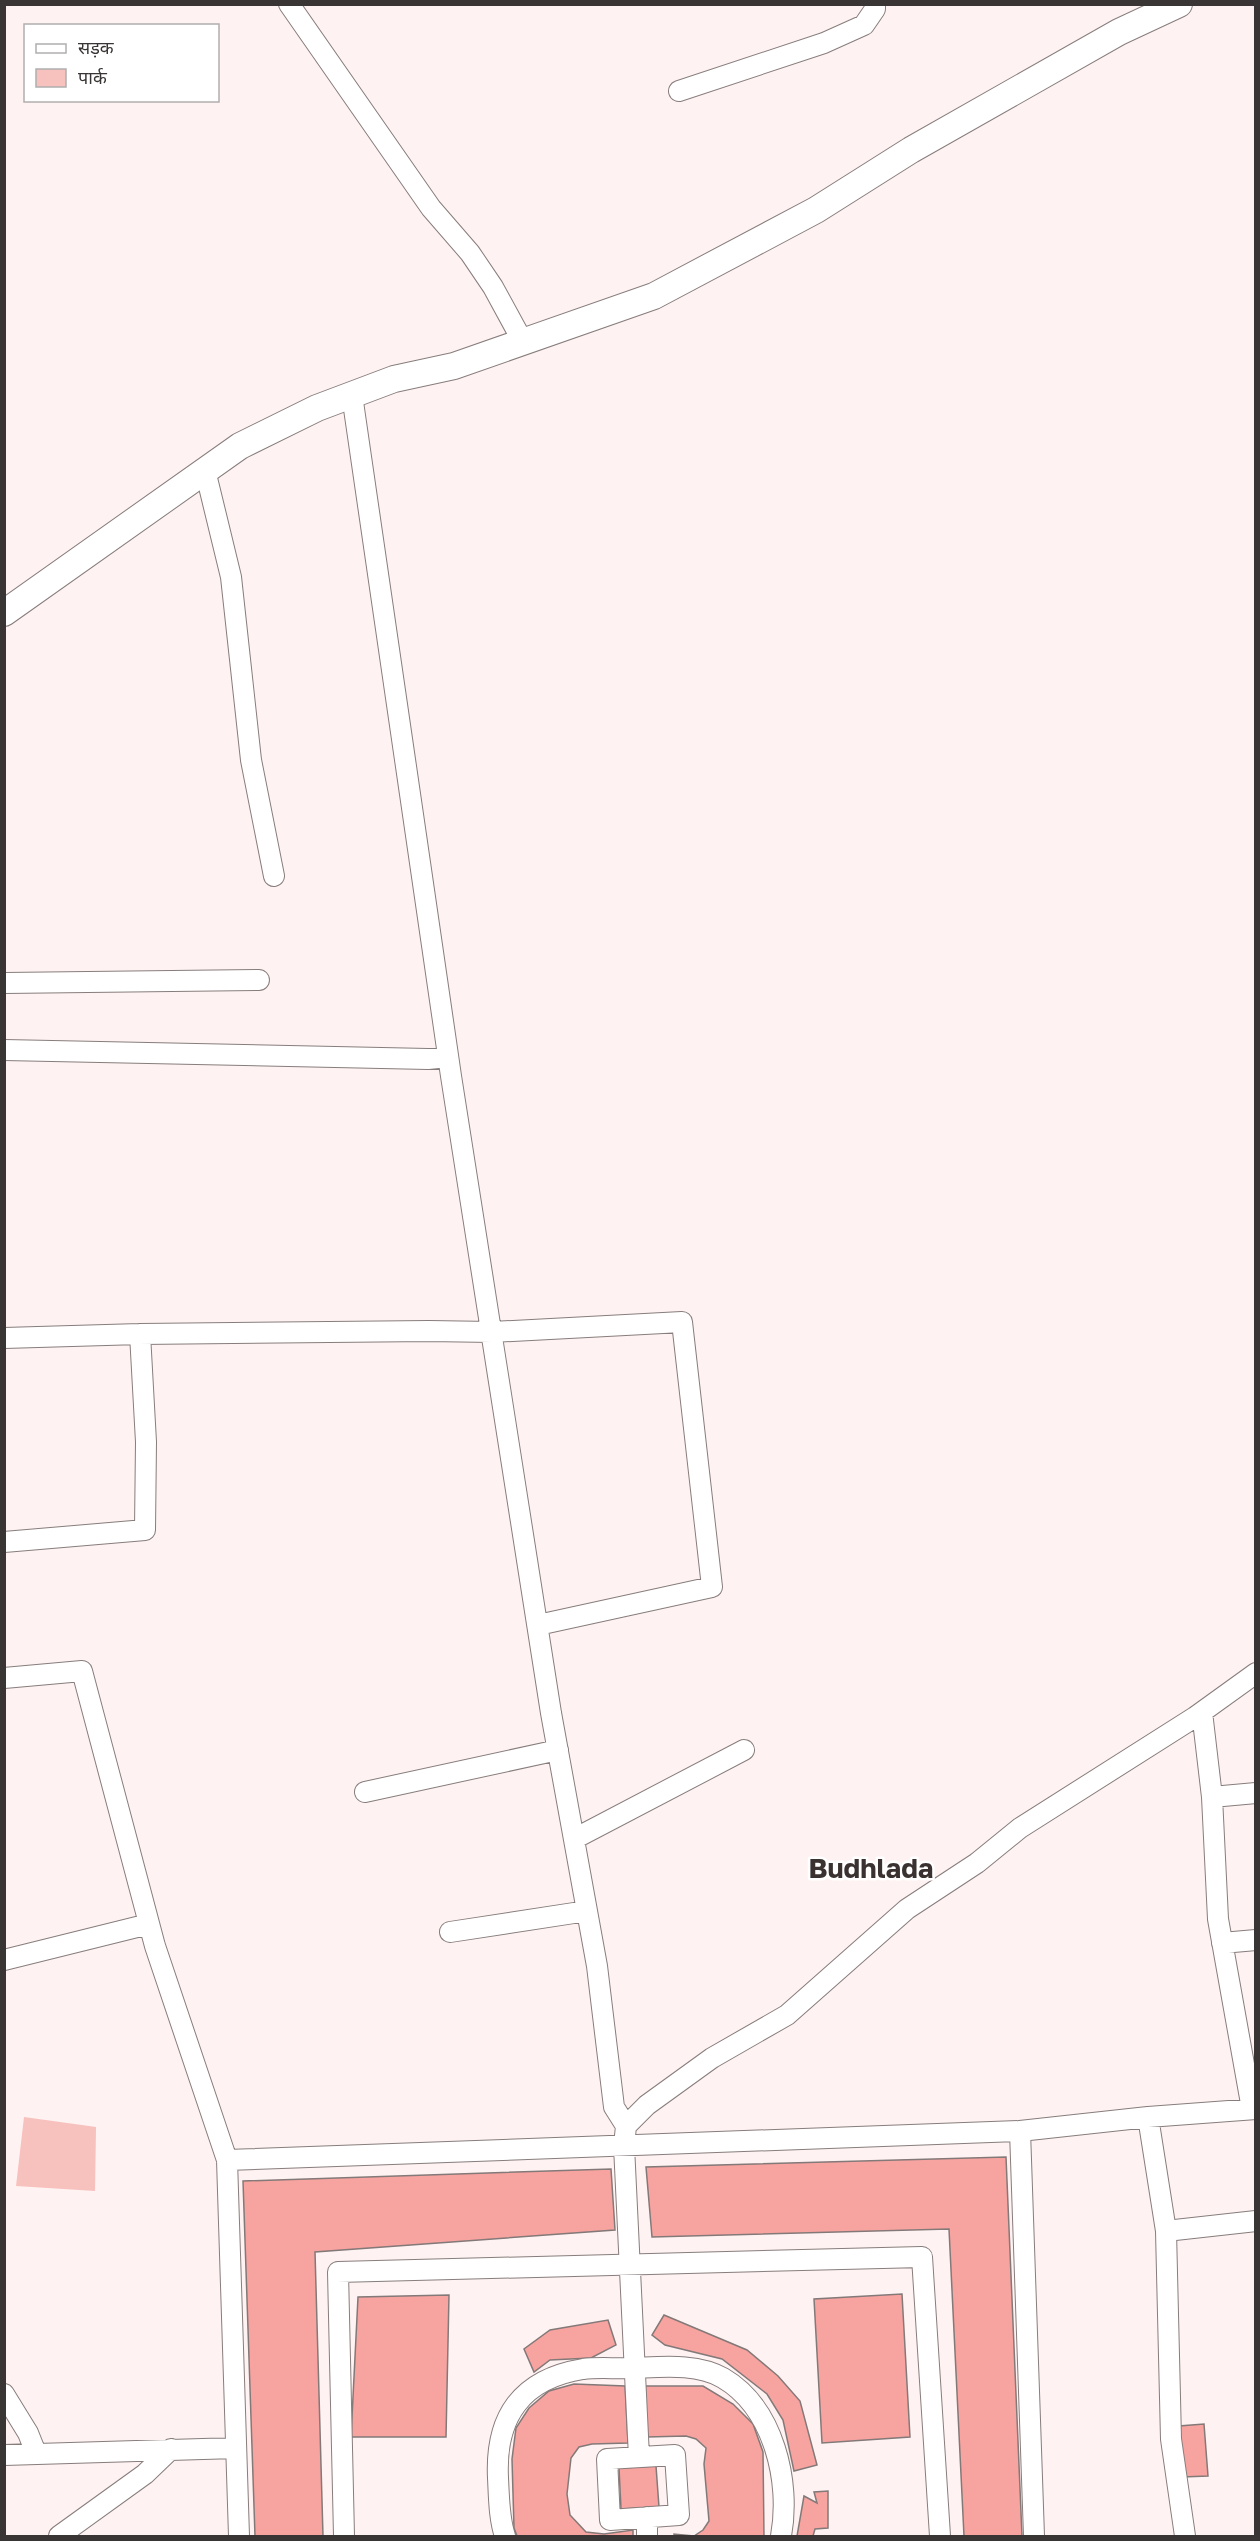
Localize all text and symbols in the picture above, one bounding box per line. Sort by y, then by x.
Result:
legend [24,24,219,102]
text: सड़क [78,36,115,58]
text: पार्क [78,66,108,88]
district label: Budhlada [808,1852,934,1884]

